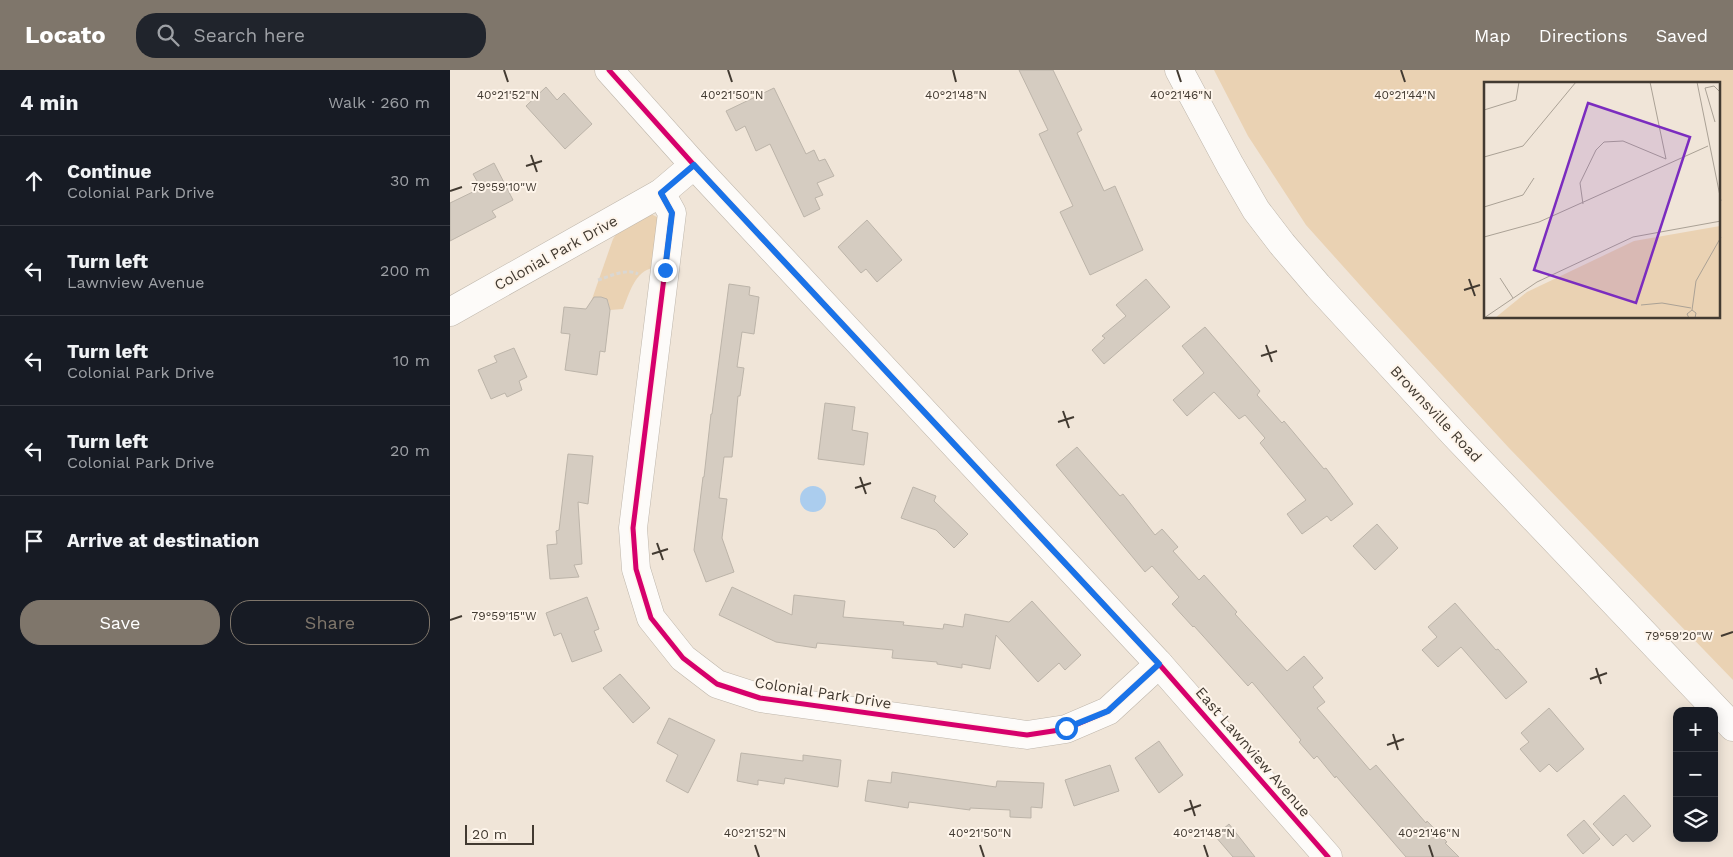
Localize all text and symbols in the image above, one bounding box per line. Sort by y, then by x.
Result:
search box [136,13,486,58]
text: Locato [25,21,106,49]
icon: search [154,21,182,49]
text: Search here [194,24,305,47]
text: Map [1474,25,1511,46]
text: Directions [1539,25,1628,46]
text: Saved [1656,25,1708,46]
inset map [1484,82,1720,319]
text: 40°21'52"N [477,88,539,102]
text: 40°21'50"N [701,88,763,102]
text: 40°21'48"N [925,88,987,102]
text: 40°21'46"N [1150,88,1212,102]
text: 40°21'44"N [1374,88,1436,102]
text: 4 min [20,90,78,115]
text: Walk · 260 m [328,93,430,112]
text: Continue [67,160,151,183]
icon: ahead [20,167,48,195]
text: 30 m [390,171,430,190]
text: 79°59'10"W [471,180,537,194]
text: Colonial Park Drive [67,183,214,202]
street label: Colonial Park Drive [491,212,621,294]
text: Turn left [67,250,148,273]
icon: left [20,257,48,285]
route end [654,259,677,282]
text: 200 m [380,261,430,280]
text: Lawnview Avenue [67,273,205,292]
text: Turn left [67,340,148,363]
icon: left [20,347,48,375]
text: 10 m [393,351,430,370]
street label: Brownsville Road [1387,362,1485,466]
text: Colonial Park Drive [67,363,214,382]
text: Turn left [67,430,148,453]
icon: left [20,437,48,465]
text: 20 m [390,441,430,460]
text: Colonial Park Drive [67,453,214,472]
icon: arrive [20,527,48,555]
text: Arrive at destination [67,529,259,552]
button: Save [20,600,220,645]
button: Share [230,600,430,645]
text: 79°59'15"W [472,609,537,623]
text: 79°59'20"W [1645,629,1713,643]
street label: Colonial Park Drive [753,673,893,713]
street label: East Lawnview Avenue [1192,683,1314,821]
map controls [1673,707,1718,842]
button: + [1673,707,1718,752]
route start [1055,717,1078,740]
button: − [1673,752,1718,797]
button: layers [1673,797,1718,842]
scale bar [465,822,534,845]
text: 20 m [472,826,507,842]
text: 40°21'52"N [724,826,786,840]
text: 40°21'50"N [949,826,1011,840]
text: 40°21'48"N [1173,826,1235,840]
text: 40°21'46"N [1398,826,1460,840]

